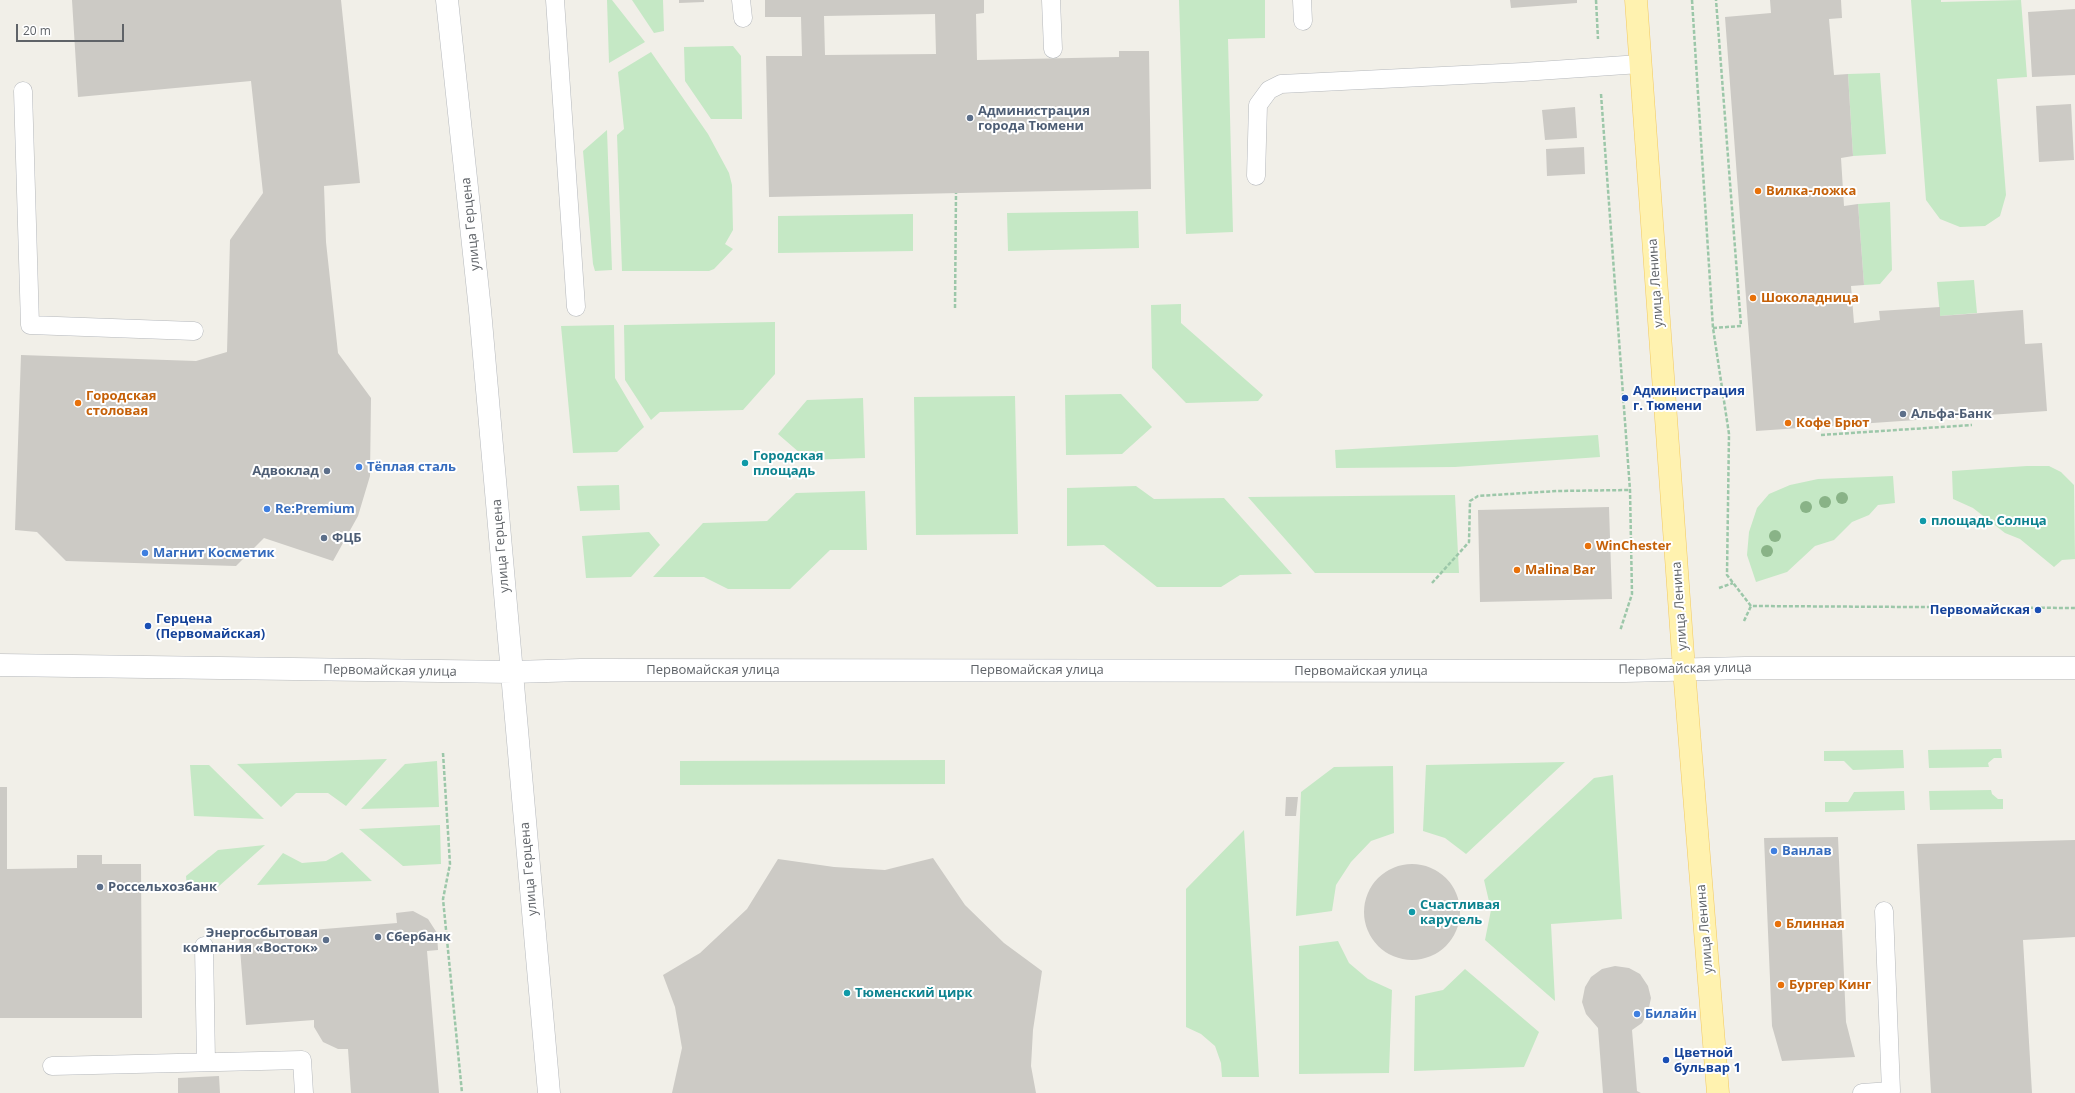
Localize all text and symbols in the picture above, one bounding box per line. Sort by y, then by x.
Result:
scale bar [18,16,126,42]
text: 20 m [23,22,51,39]
place label: Администрация города Тюмени [978,103,1090,134]
marker: Администрация города Тюмени [965,113,975,123]
street label: улица Герцена [458,177,484,271]
place label: Вилка-ложка [1766,183,1856,199]
marker: Вилка-ложка [1753,186,1763,196]
street label: улица Ленина [1645,238,1667,328]
place label: Шоколадница [1761,290,1859,306]
marker: Шоколадница [1748,293,1758,303]
place label: Администрация г. Тюмени [1633,383,1745,414]
place label: Городская столовая [86,388,157,419]
marker: Администрация г. Тюмени [1620,393,1630,403]
marker: Городская столовая [73,398,83,408]
place label: Альфа-Банк [1911,406,1992,422]
marker: Альфа-Банк [1898,409,1908,419]
place label: Кофе Брют [1796,415,1870,431]
marker: Кофе Брют [1783,418,1793,428]
place label: Городская площадь [753,448,824,479]
marker: Городская площадь [740,458,750,468]
place label: Тёплая сталь [367,459,456,475]
marker: Тёплая сталь [354,462,364,472]
place label: Адвоклад [252,463,319,479]
marker: Адвоклад [322,466,332,476]
street label: улица Герцена [489,499,513,593]
place label: Re:Premium [275,501,355,517]
marker: Re:Premium [262,504,272,514]
place label: площадь Солнца [1931,513,2047,529]
marker: площадь Солнца [1918,516,1928,526]
place label: ФЦБ [332,530,362,546]
marker: ФЦБ [319,533,329,543]
place label: WinChester [1596,538,1671,554]
marker: WinChester [1583,541,1593,551]
place label: Магнит Косметик [153,545,275,561]
marker: Магнит Косметик [140,548,150,558]
street label: улица Ленина [1669,561,1691,651]
place label: Malina Bar [1525,562,1595,578]
marker: Malina Bar [1512,565,1522,575]
place label: Первомайская [1930,602,2030,618]
marker: Первомайская [2033,605,2043,615]
place label: Герцена (Первомайская) [156,611,265,642]
marker: Герцена (Первомайская) [143,621,153,631]
street label: Первомайская улица [1618,660,1752,678]
street label: Первомайская улица [323,662,457,680]
street label: Первомайская улица [646,662,780,678]
street label: Первомайская улица [970,662,1104,678]
street label: Первомайская улица [1294,663,1428,679]
street label: улица Герцена [517,822,541,916]
place label: Ванлав [1782,843,1832,859]
marker: Ванлав [1769,846,1779,856]
place label: Россельхозбанк [108,879,217,895]
marker: Россельхозбанк [95,882,105,892]
street label: улица Ленина [1693,884,1717,974]
place label: Счастливая карусель [1420,897,1500,928]
marker: Счастливая карусель [1407,907,1417,917]
place label: Блинная [1786,916,1845,932]
marker: Блинная [1773,919,1783,929]
place label: Энергосбытовая компания «Восток» [183,925,318,956]
place label: Сбербанк [386,929,451,945]
marker: Сбербанк [373,932,383,942]
marker: Энергосбытовая компания «Восток» [321,935,331,945]
place label: Бургер Кинг [1789,977,1871,993]
marker: Бургер Кинг [1776,980,1786,990]
place label: Тюменский цирк [855,985,973,1001]
marker: Тюменский цирк [842,988,852,998]
place label: Билайн [1645,1006,1697,1022]
marker: Билайн [1632,1009,1642,1019]
place label: Цветной бульвар 1 [1674,1045,1741,1076]
marker: Цветной бульвар 1 [1661,1055,1671,1065]

